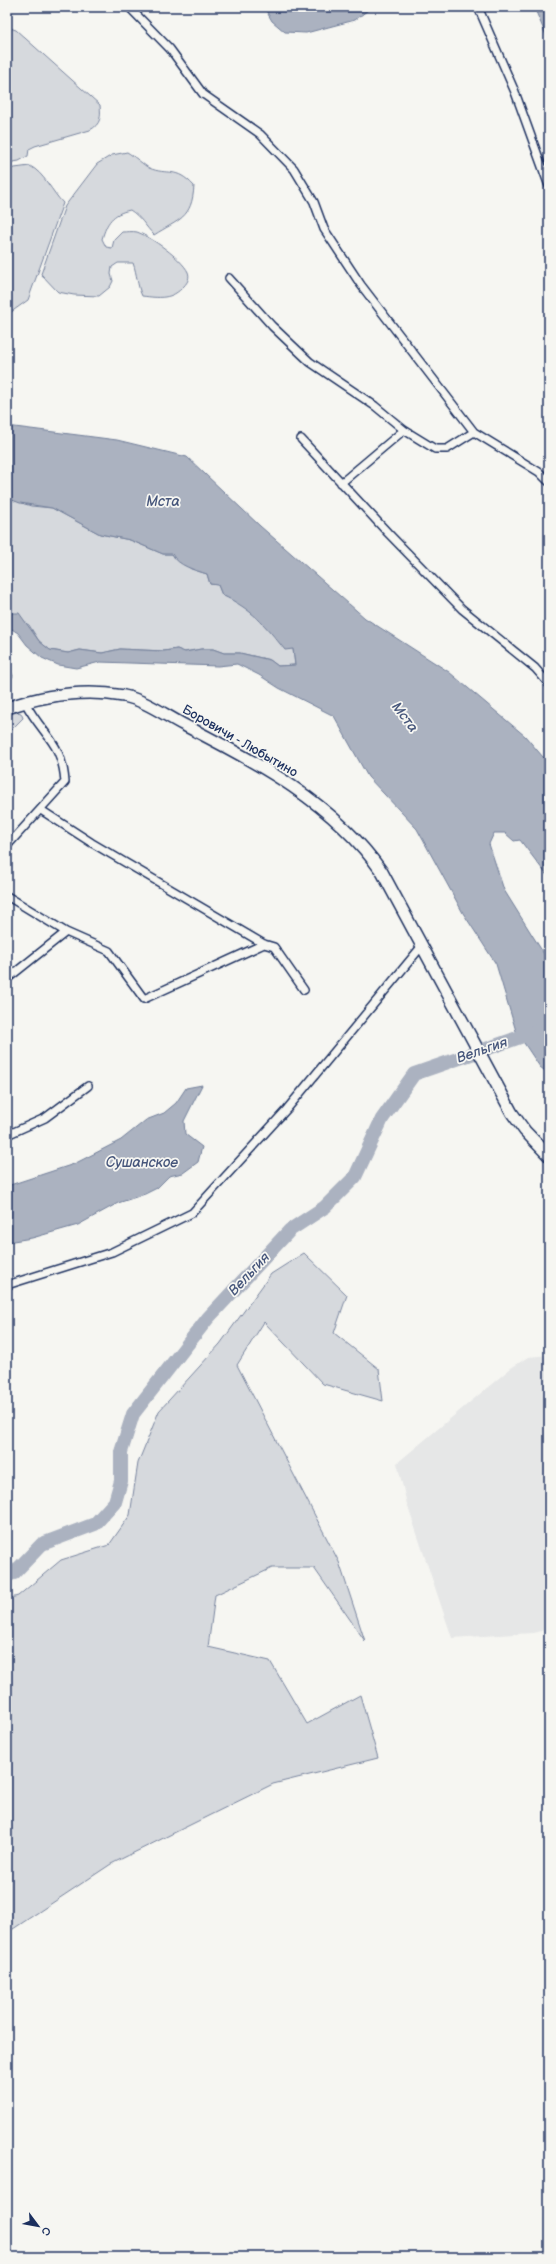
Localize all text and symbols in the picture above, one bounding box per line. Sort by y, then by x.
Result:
water label: Мста [146,493,180,510]
water label: Мста [388,699,422,735]
street label: Боровичи - Любытино [179,701,301,781]
water label: Вельгия [454,1033,510,1067]
water label: Сушанское [106,1154,178,1171]
water label: Вельгия [225,1249,273,1299]
north arrow [18,2206,58,2246]
text: С [38,2224,54,2238]

